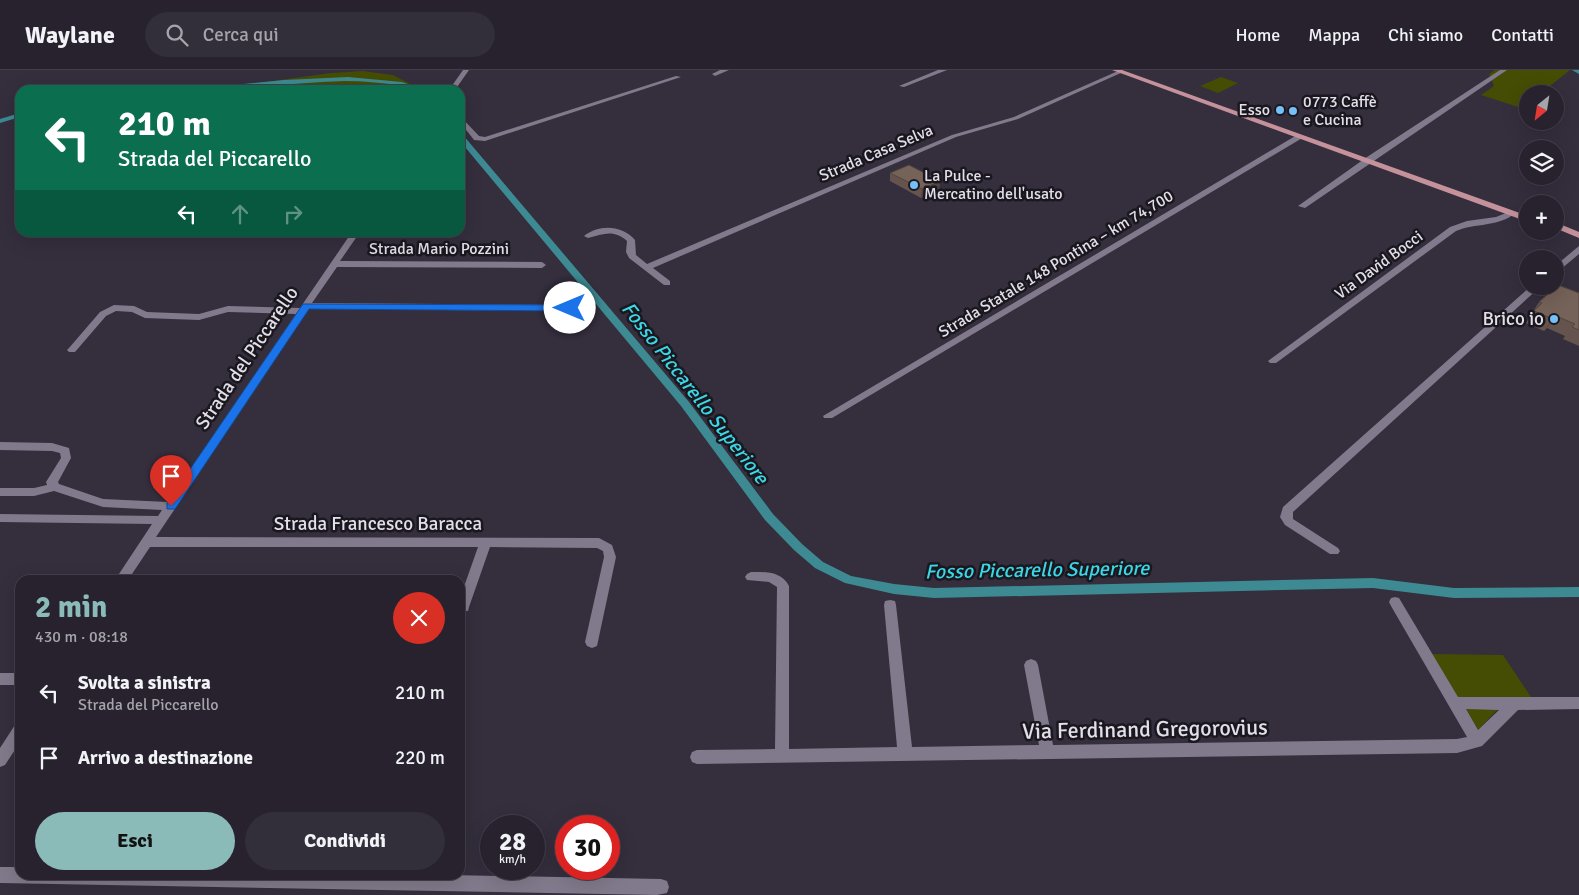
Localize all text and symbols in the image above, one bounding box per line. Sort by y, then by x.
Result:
search box [145,12,495,57]
text: Waylane [25,20,115,50]
icon: search [163,21,191,49]
text: Cerca qui [203,23,279,47]
text: Home [1235,24,1280,46]
text: Mappa [1308,24,1360,46]
text: Chi siamo [1388,24,1463,46]
text: Contatti [1491,24,1554,46]
north arrow [1519,85,1564,130]
map controls [1519,85,1564,295]
place label: 0773 Caffè e Cucina [1303,92,1377,130]
place label: Esso [1239,100,1270,120]
text: 210 m [118,102,211,145]
marker: Esso [1274,104,1286,116]
icon: left [35,105,100,170]
marker: 0773 Caffè e Cucina [1287,105,1299,117]
street label: Strada Casa Selva [816,120,936,186]
button: layers [1519,140,1564,185]
text: Strada del Piccarello [118,145,311,172]
place label: La Pulce - Mercatino dell'usato [924,166,1063,204]
marker: La Pulce - Mercatino dell'usato [908,179,920,191]
street label: Strada Statale 148 Pontina – km 74,700 [935,186,1177,342]
button: + [1519,195,1564,240]
icon: left [173,200,201,228]
icon: ahead [226,200,254,228]
icon: right [279,200,307,228]
street label: Via David Bocci [1331,226,1427,304]
street label: Strada Mario Pozzini [369,239,509,259]
button: − [1519,250,1564,295]
position arrow [543,281,595,333]
street label: Strada del Piccarello [190,282,304,434]
water label: Fosso Piccarello Superiore [616,297,775,490]
place label: Brico io [1482,307,1544,331]
marker: Brico io [1548,313,1560,325]
pin [150,455,192,506]
icon: arrive [157,462,185,490]
street label: Strada Francesco Baracca [274,512,482,536]
water label: Fosso Piccarello Superiore [925,556,1150,584]
text: 2 min [35,589,107,626]
button: close [393,592,445,644]
text: 430 m · 08:18 [35,627,128,647]
text: Svolta a sinistra [78,671,211,695]
icon: left [35,679,63,707]
text: 210 m [395,681,445,705]
text: Strada del Piccarello [78,695,219,715]
street label: Via Ferdinand Gregorovius [1022,713,1268,745]
icon: arrive [35,744,63,772]
text: Arrivo a destinazione [78,746,253,770]
text: 220 m [395,746,445,770]
button: Esci [35,812,235,870]
button: Condividi [245,812,445,870]
speed limit sign: 30 [555,815,620,880]
text: 28 [499,826,526,857]
text: km/h [499,852,526,867]

